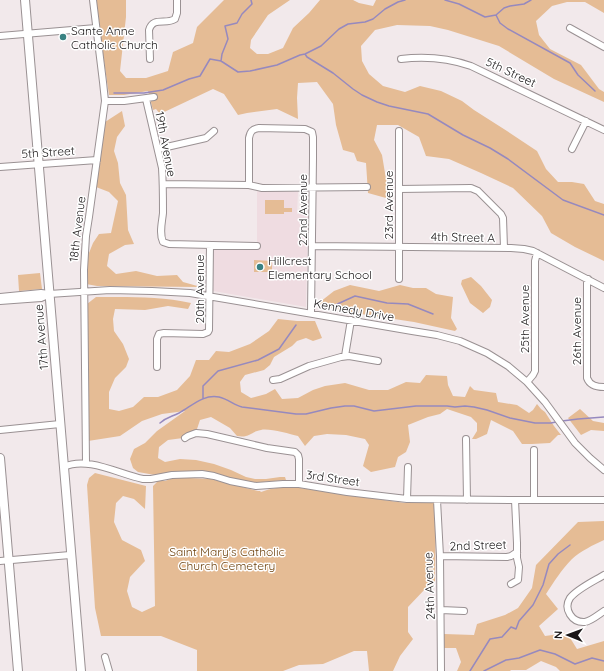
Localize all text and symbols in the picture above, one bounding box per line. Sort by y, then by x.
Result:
place label: Sante Anne Catholic Church [71,23,158,52]
marker: Sante Anne Catholic Church [58,32,68,42]
street label: 5th Street [484,54,538,90]
street label: 19th Avenue [152,110,180,178]
street label: 5th Street [21,143,75,161]
street label: 23rd Avenue [381,170,396,239]
street label: 22nd Avenue [295,174,310,246]
street label: 18th Avenue [66,195,88,263]
street label: 4th Street A [431,229,496,245]
place label: Hillcrest Elementary School [268,253,372,282]
street label: 20th Avenue [192,254,207,324]
marker: Hillcrest Elementary School [255,262,265,272]
street label: 25th Avenue [517,285,532,353]
street label: Kennedy Drive [313,296,396,325]
street label: 26th Avenue [569,297,584,365]
street label: 17th Avenue [31,303,51,370]
street label: 3rd Street [305,467,361,489]
street label: 2nd Street [449,537,507,553]
park label: Saint Mary's Catholic Church Cemetery [169,544,285,573]
street label: 24th Avenue [420,552,438,620]
north arrow [548,615,588,655]
text: N [551,631,565,639]

